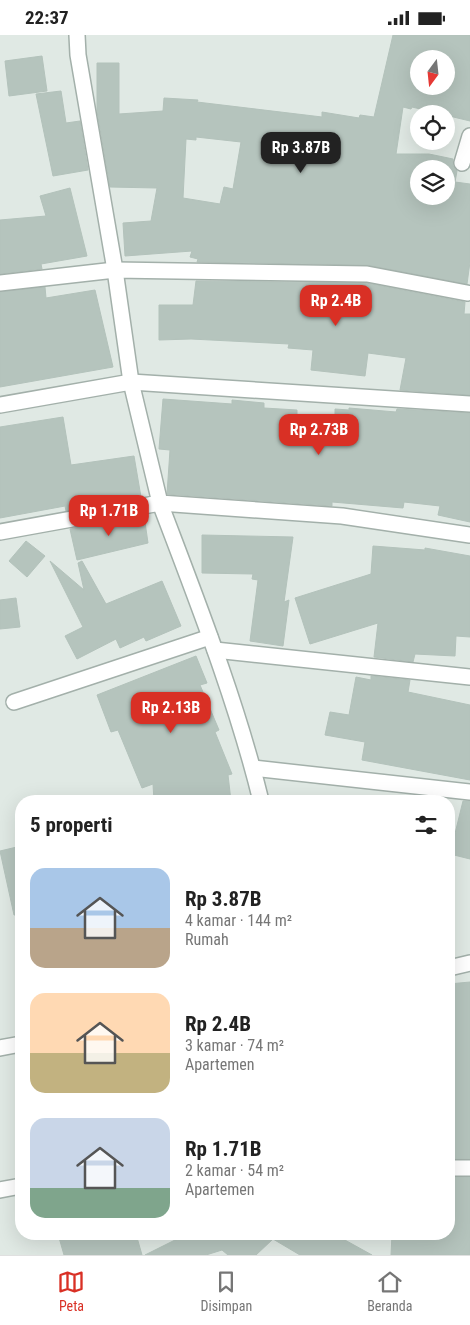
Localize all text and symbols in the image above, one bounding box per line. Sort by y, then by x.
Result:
text: 22:37 [25,6,69,29]
north arrow [410,50,455,95]
map controls [410,50,455,205]
button: locate [410,105,455,150]
pin: Rp 3.87B [249,131,353,174]
text: Rp 3.87B [272,138,330,157]
button: layers [410,160,455,205]
pin: Rp 2.4B [290,285,382,327]
text: Rp 2.4B [311,291,361,310]
pin: Rp 2.73B [267,413,371,456]
text: Rp 2.73B [290,420,348,439]
pin: Rp 1.71B [57,495,161,537]
text: Rp 1.71B [80,501,138,520]
pin: Rp 2.13B [119,691,223,734]
text: Rp 2.13B [142,698,200,717]
icon: filters [412,811,440,839]
text: 5 properti [30,813,113,837]
text: Rp 3.87B [185,887,262,911]
icon: home [70,888,130,948]
text: 4 kamar · 144 m² [185,911,292,930]
text: Rumah [185,930,229,949]
text: Rp 2.4B [185,1012,251,1036]
icon: home [70,1013,130,1073]
text: 3 kamar · 74 m² [185,1036,284,1055]
text: Apartemen [185,1055,255,1074]
text: Rp 1.71B [185,1137,262,1161]
icon: home [70,1138,130,1198]
text: 2 kamar · 54 m² [185,1161,284,1180]
text: Apartemen [185,1180,255,1199]
tab: Peta [57,1268,85,1314]
tab: Disimpan [200,1268,252,1314]
tab: Beranda [367,1268,413,1314]

